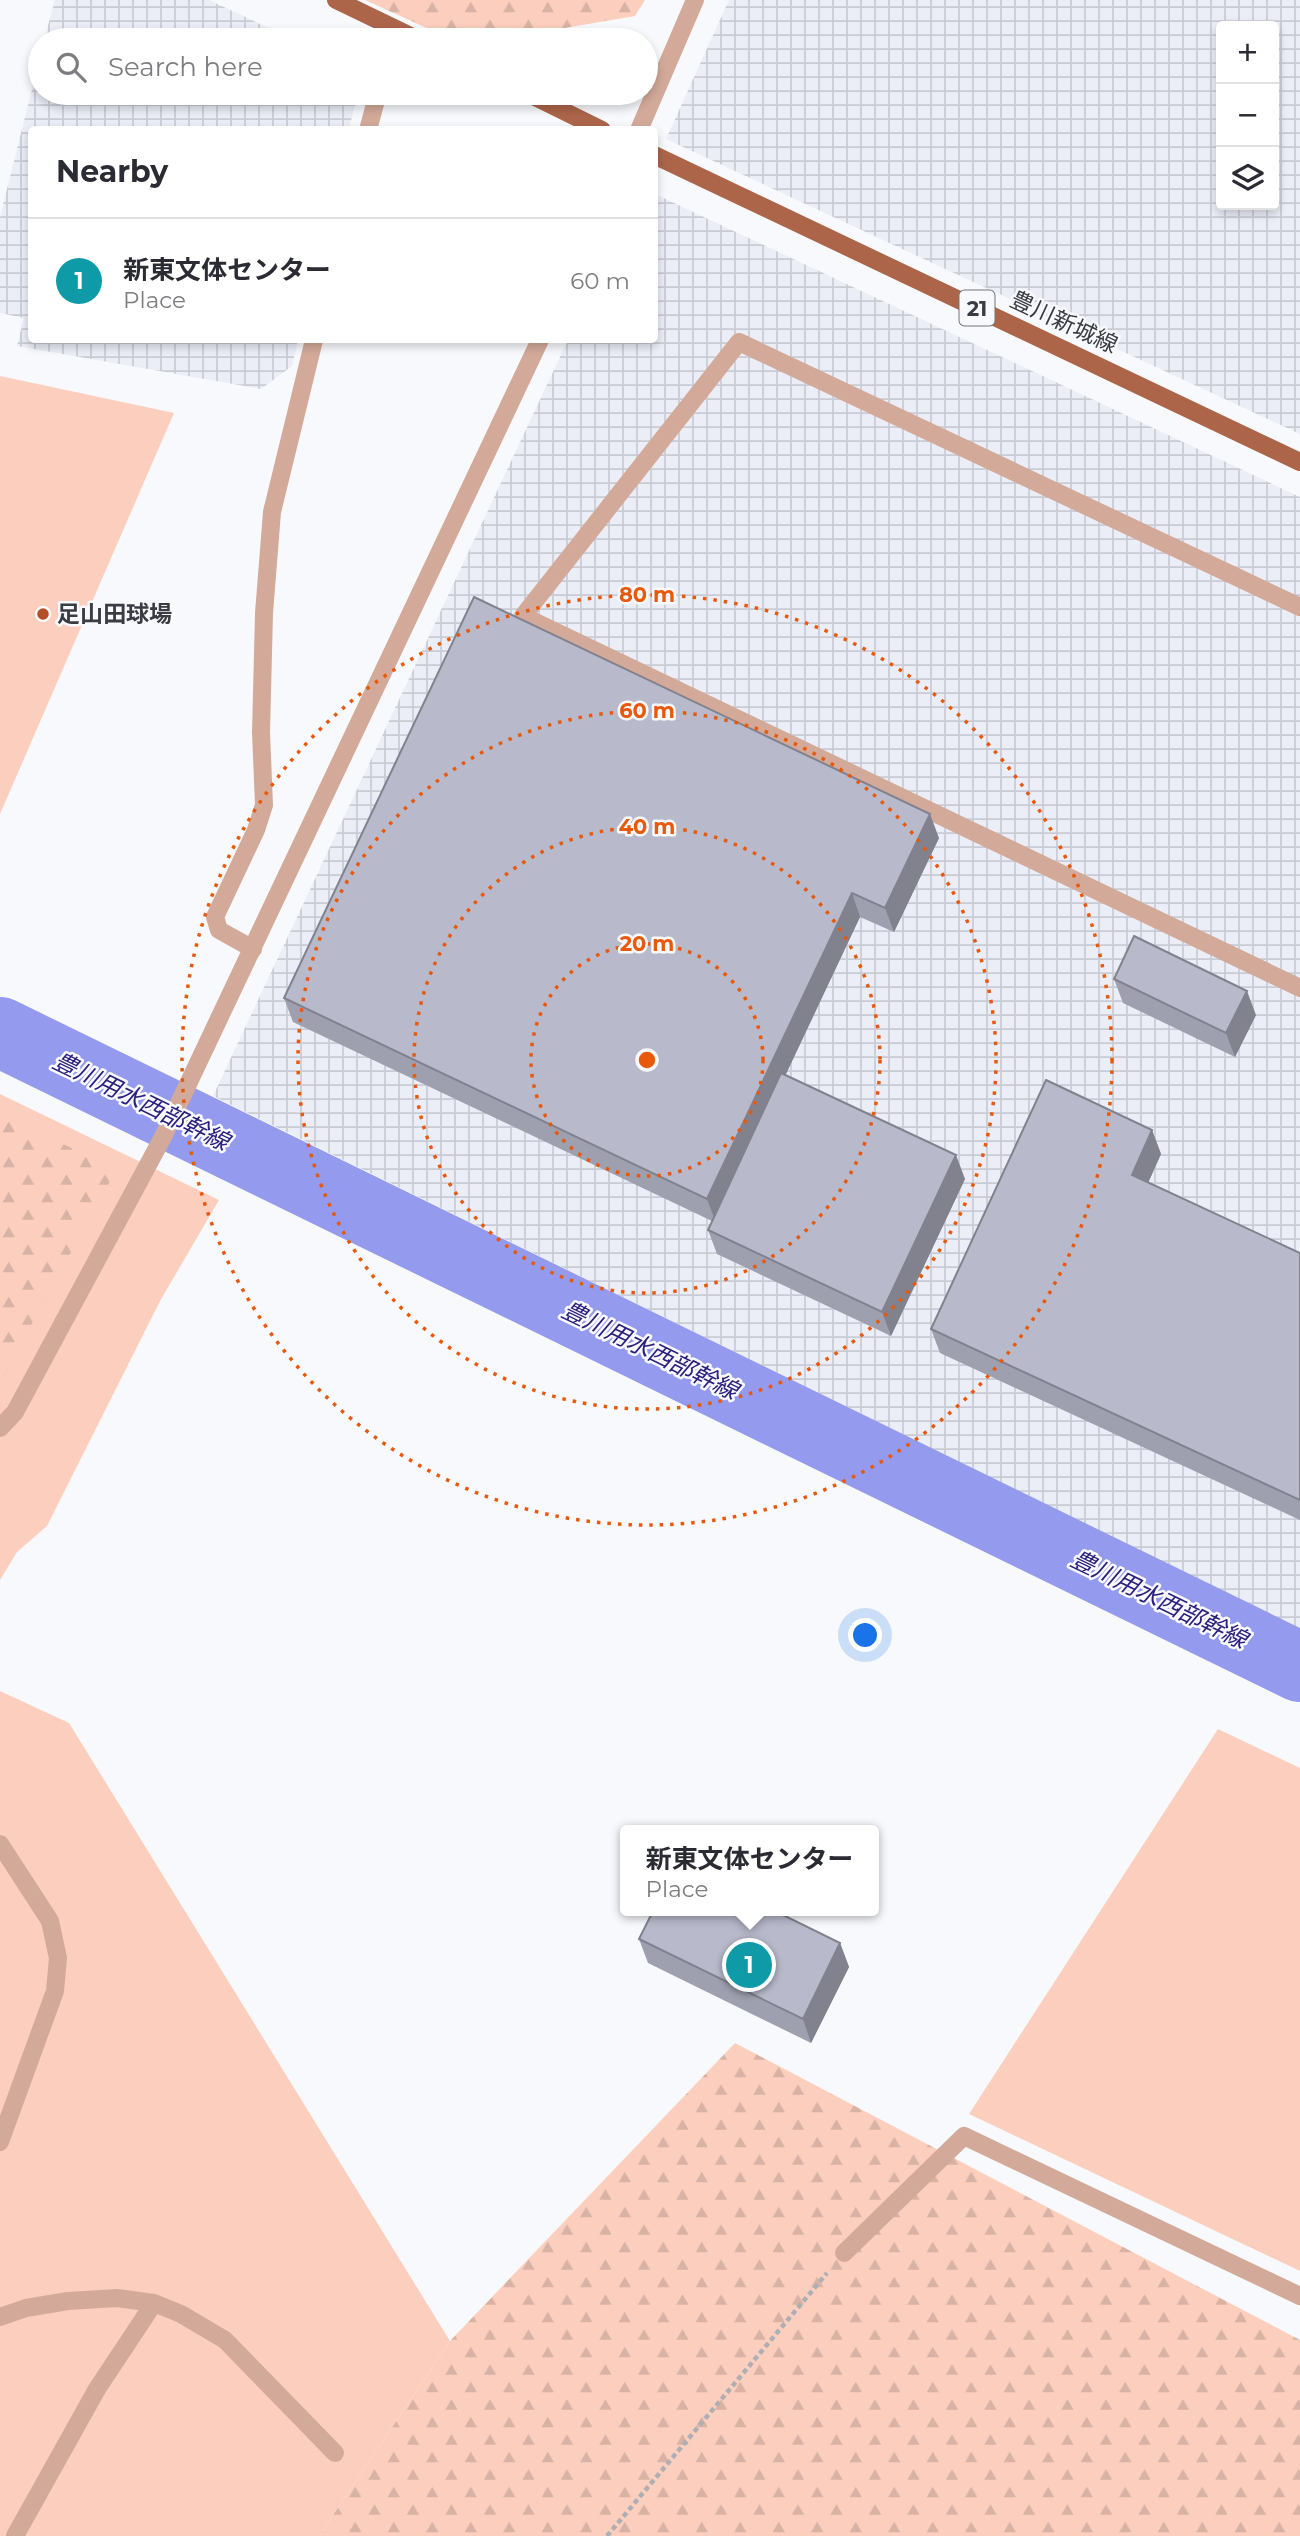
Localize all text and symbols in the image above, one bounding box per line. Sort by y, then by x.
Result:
map controls [1216,21,1279,210]
button: + [1216,21,1279,84]
search box [28,28,658,105]
icon: search [52,48,90,86]
text: Search here [108,51,263,83]
button: − [1216,84,1279,147]
button: layers [1216,147,1279,210]
text: Nearby [56,153,168,190]
text: 新東文体センター [123,254,331,286]
text: 1 [74,267,84,295]
text: 60 m [570,267,630,295]
street label: 豊川新城線 [1006,285,1122,359]
text: Place [123,286,186,314]
road number: 21 [960,290,995,326]
text: 80 m [619,582,675,607]
place label: 足山田球場 [57,600,172,628]
marker: 足山田球場 [35,606,51,622]
text: 60 m [619,698,675,723]
text: 40 m [619,814,675,839]
text: 20 m [620,931,674,956]
water label: 豊川用水西部幹線 [48,1046,236,1157]
centre of rings [635,1048,659,1072]
water label: 豊川用水西部幹線 [557,1295,745,1406]
water label: 豊川用水西部幹線 [1066,1544,1254,1655]
your location [848,1618,882,1652]
popup [620,1825,879,1916]
text: 新東文体センター [645,1843,854,1875]
text: Place [645,1875,708,1903]
pin: 1 [726,1939,772,1991]

